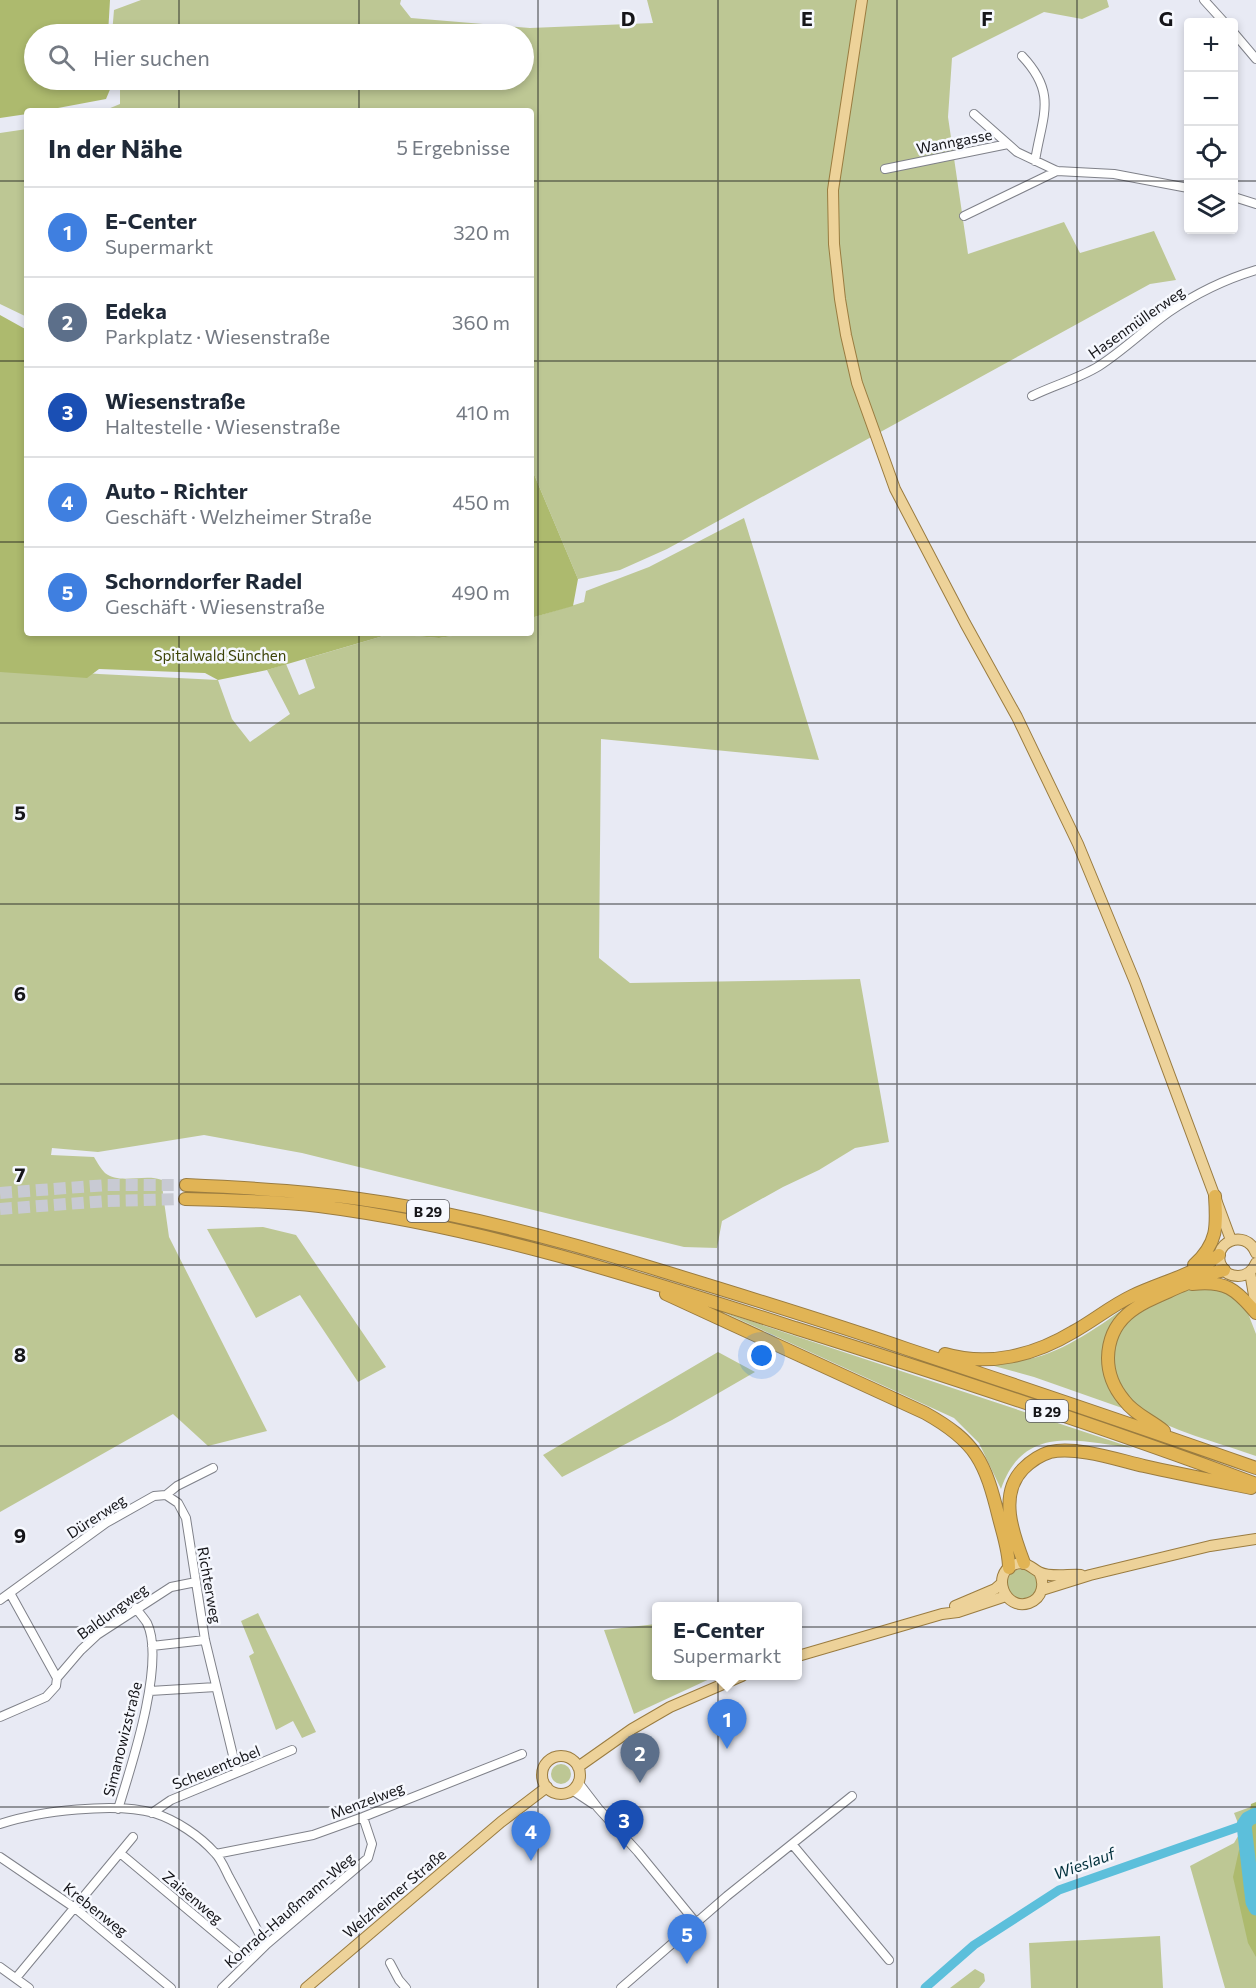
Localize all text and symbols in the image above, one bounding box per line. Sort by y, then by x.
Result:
text: D [621,6,635,30]
text: E [801,6,813,30]
text: F [981,6,993,30]
text: G [1159,6,1173,30]
map controls [1184,18,1238,234]
button: + [1184,18,1238,72]
search box [24,24,534,90]
icon: search [45,41,78,74]
text: Hier suchen [93,44,210,71]
button: − [1184,72,1238,126]
street label: Wanngasse [915,125,994,157]
button: locate [1184,126,1238,180]
text: In der Nähe [48,132,183,163]
text: 5 Ergebnisse [396,135,510,159]
button: layers [1184,180,1238,234]
text: E-Center [105,207,197,234]
text: 1 [63,220,72,244]
text: 320 m [453,220,510,244]
text: Supermarkt [105,234,213,258]
street label: Hasenmüllerweg [1084,282,1188,362]
text: Edeka [105,297,167,324]
text: 2 [62,310,73,334]
text: 360 m [452,310,510,334]
text: Parkplatz · Wiesenstraße [105,324,330,348]
text: Wiesenstraße [105,387,245,414]
text: 3 [62,400,73,424]
text: 410 m [456,400,510,424]
text: Haltestelle · Wiesenstraße [105,414,340,438]
text: Auto - Richter [105,477,248,504]
text: 4 [61,490,74,514]
text: 450 m [452,490,510,514]
text: Geschäft · Welzheimer Straße [105,504,372,528]
text: Schorndorfer Radel [105,567,302,594]
text: 5 [62,580,73,604]
text: 490 m [452,580,510,604]
text: Geschäft · Wiesenstraße [105,594,325,618]
park label: Spitalwald Sünchen [154,646,286,664]
text: 5 [14,800,26,824]
text: 6 [14,981,26,1005]
text: 7 [15,1162,26,1186]
road number: B 29 [407,1200,449,1222]
your location [747,1341,776,1370]
text: 8 [14,1342,26,1366]
road number: B 29 [1026,1400,1068,1422]
street label: Dürerweg [63,1490,129,1542]
text: 9 [14,1523,26,1547]
street label: Richterweg [194,1545,226,1625]
street label: Baldungweg [73,1579,151,1643]
popup [652,1602,802,1680]
text: E-Center [673,1616,765,1643]
text: Supermarkt [673,1643,781,1667]
street label: Simanowizstraße [99,1680,145,1798]
pin: 1 [708,1700,746,1749]
pin: 2 [620,1734,660,1783]
street label: Scheuentobel [169,1741,263,1793]
street label: Menzelweg [327,1778,407,1822]
pin: 3 [604,1800,644,1850]
pin: 4 [512,1812,550,1861]
water label: Wieslauf [1051,1843,1119,1883]
street label: Welzheimer Straße [339,1845,449,1941]
street label: Konrad-Haußmann-Weg [220,1849,358,1971]
street label: Zaisenweg [159,1867,227,1927]
street label: Krebenweg [60,1878,132,1940]
pin: 5 [668,1914,706,1964]

